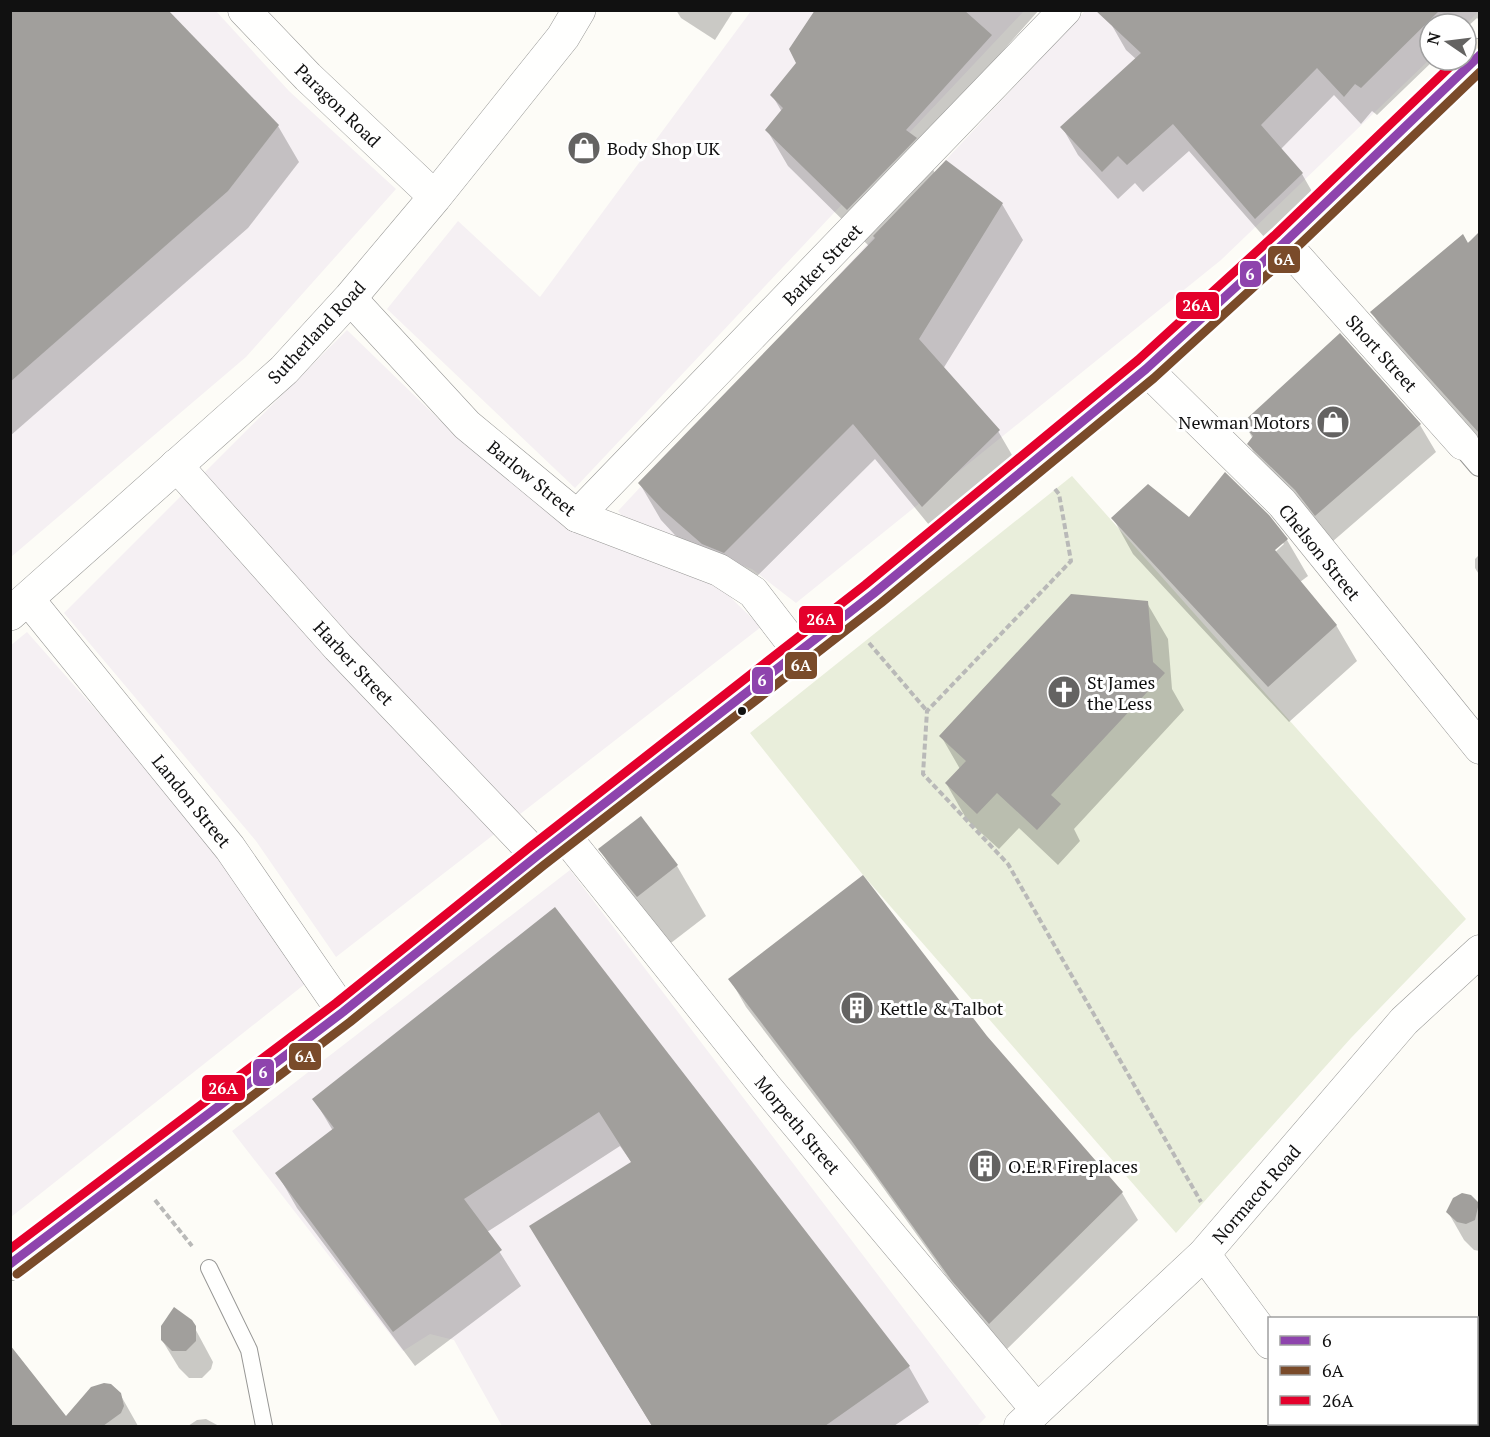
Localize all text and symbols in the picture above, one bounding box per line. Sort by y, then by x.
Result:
north arrow [1418,12,1478,72]
text: N [1421,30,1446,47]
street label: Paragon Road [290,58,386,152]
shop icon: Body Shop UK [566,130,602,166]
place label: Body Shop UK [607,136,720,160]
street label: Barker Street [777,218,867,310]
line badge: 6A [1267,245,1301,274]
text: 6A [1274,248,1295,270]
line badge: 6 [1239,260,1262,288]
text: 6 [1245,263,1255,285]
street label: Sutherland Road [262,275,370,389]
line badge: 26A [1175,291,1220,320]
text: 26A [1182,294,1212,316]
street label: Short Street [1341,309,1423,397]
shop icon: Newman Motors [1315,404,1351,440]
place label: Newman Motors [1178,410,1310,434]
street label: Barlow Street [483,435,582,521]
street label: Chelson Street [1274,499,1366,605]
line badge: 26A [798,605,844,634]
text: 26A [806,608,836,630]
street label: Harber Street [309,616,400,711]
line badge: 6A [784,651,818,680]
text: 6A [791,654,812,676]
line badge: 6 [751,666,774,695]
text: 6 [757,669,767,691]
place label: St James the Less [1087,670,1155,715]
church icon: St James the Less [1046,674,1082,710]
unlabelled marker [736,705,748,717]
street label: Landon Street [147,750,237,853]
building icon: Kettle & Talbot [839,990,875,1026]
place label: Kettle & Talbot [880,996,1004,1020]
line badge: 6A [288,1042,322,1071]
text: 6A [295,1045,316,1067]
line badge: 6 [252,1058,275,1087]
text: 6 [258,1061,268,1083]
street label: Morpeth Street [750,1071,846,1179]
line badge: 26A [201,1074,246,1102]
text: 26A [208,1077,238,1099]
street label: Normacot Road [1206,1139,1306,1249]
building icon: O.E.R Fireplaces [967,1148,1003,1184]
place label: O.E.R Fireplaces [1008,1154,1138,1178]
legend [1268,1317,1478,1425]
text: 6 [1322,1328,1332,1352]
text: 6A [1322,1358,1345,1382]
text: 26A [1322,1388,1354,1412]

